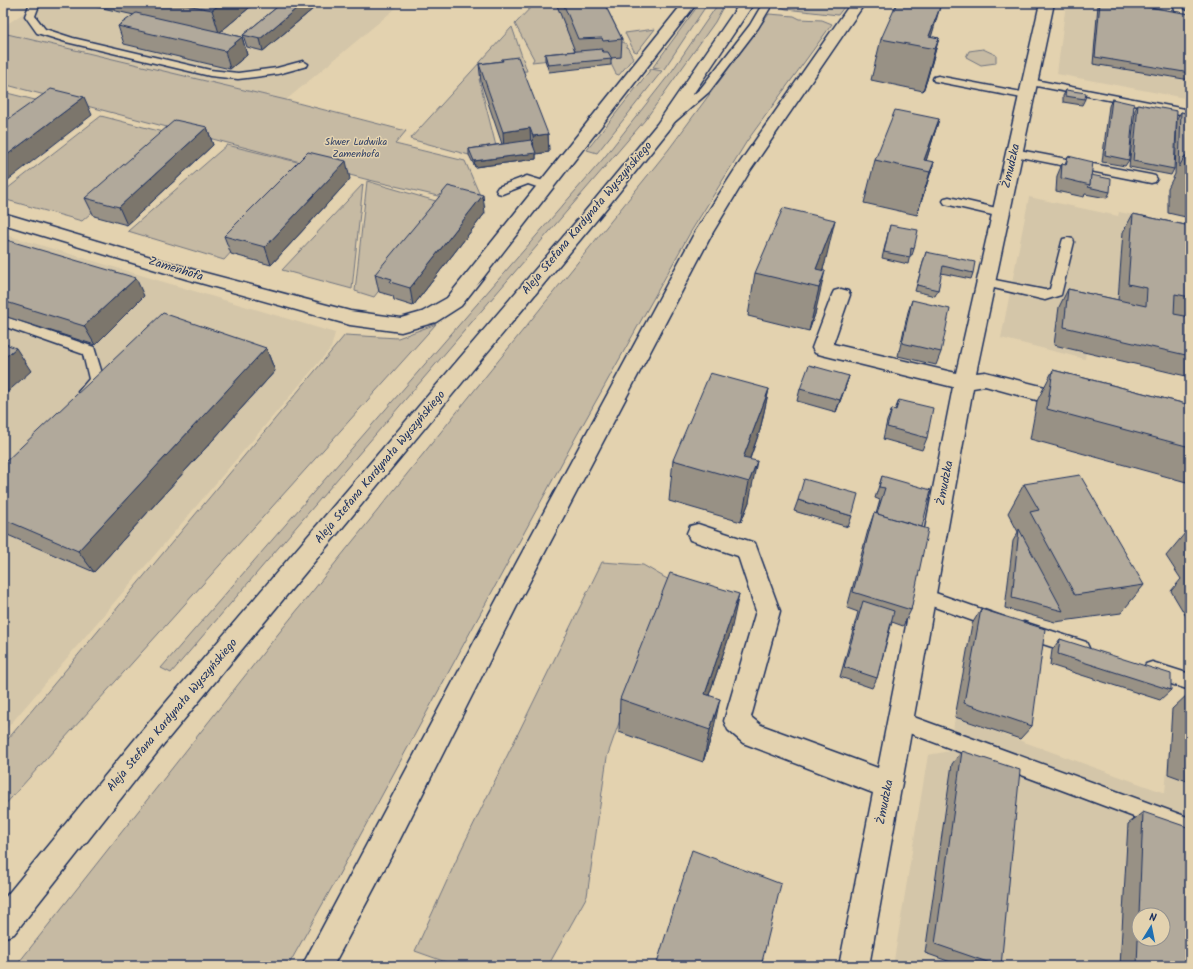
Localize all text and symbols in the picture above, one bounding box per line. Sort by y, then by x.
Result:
park label: Skwer Ludwika Zamenhofa [325,134,387,162]
street label: Aleja Stefana Kardynała Wyszyńskiego [517,137,657,299]
street label: Żmudzka [997,141,1025,190]
street label: Zamenhofa [146,252,206,286]
street label: Aleja Stefana Kardynała Wyszyńskiego [310,386,450,548]
street label: Żmudzka [931,459,959,507]
street label: Aleja Stefana Kardynała Wyszyńskiego [102,634,242,796]
street label: Żmudzka [871,778,899,826]
north arrow [1131,907,1171,947]
text: N [1148,909,1158,928]

